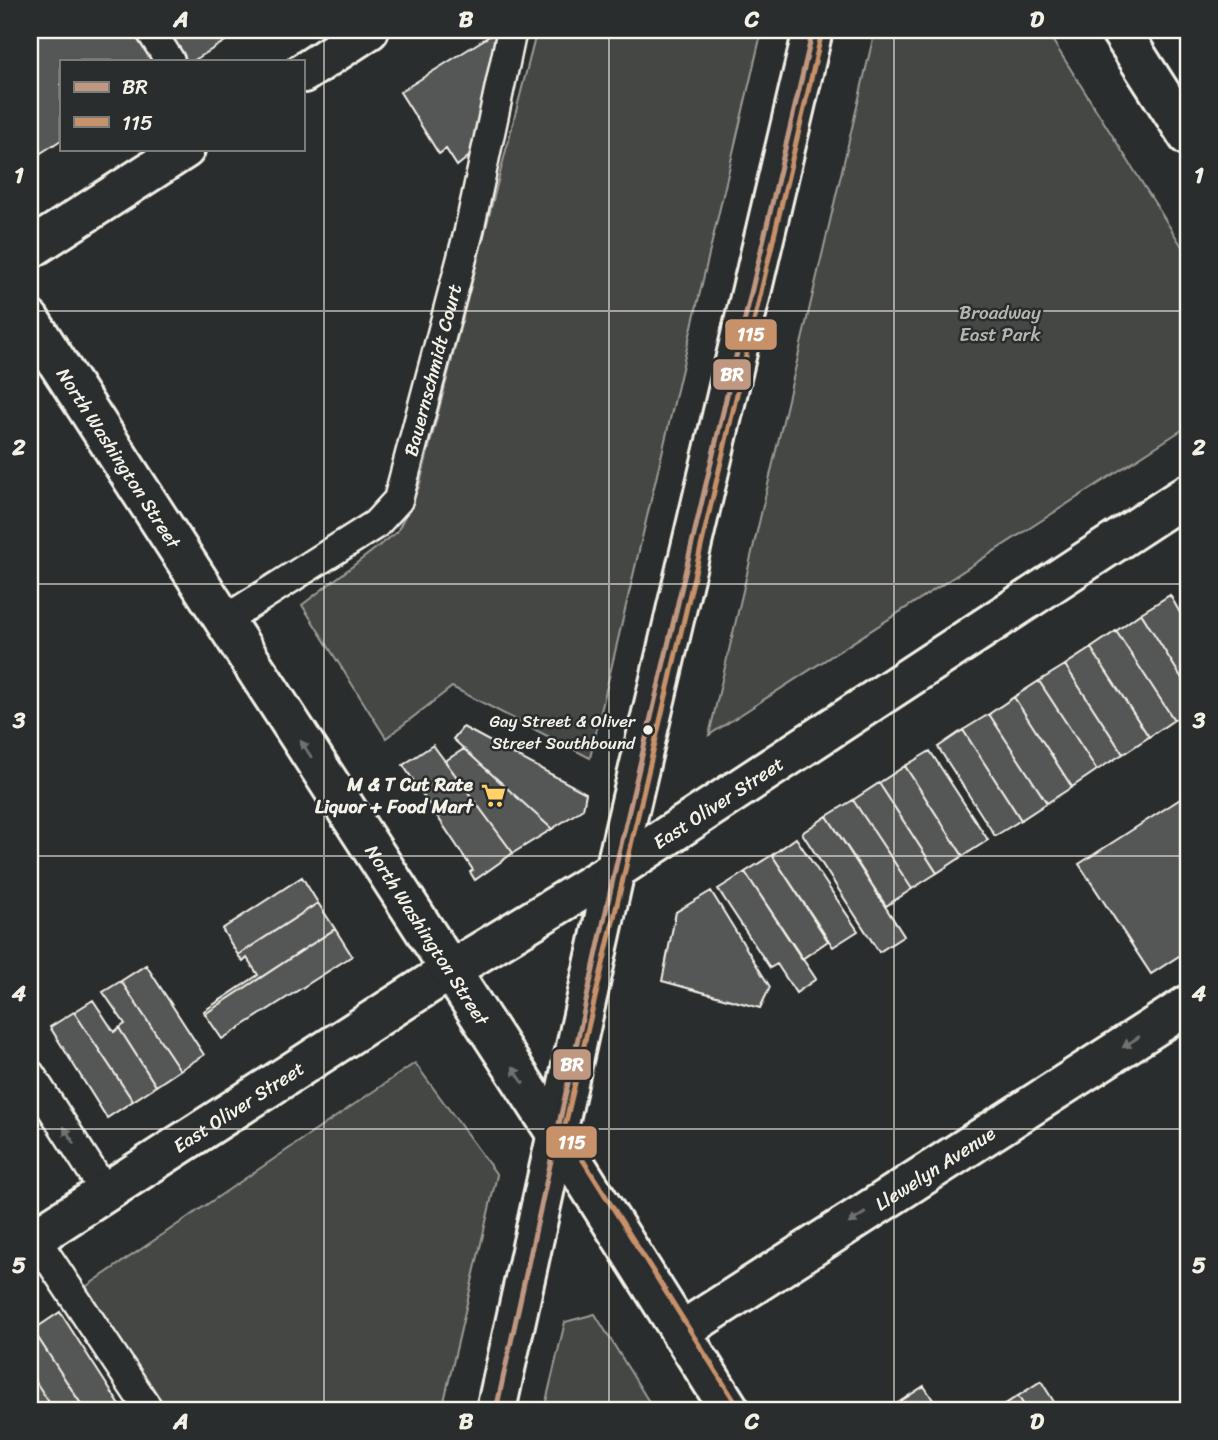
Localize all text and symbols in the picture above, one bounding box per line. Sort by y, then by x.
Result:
text: A [172,0,189,40]
text: B [459,0,474,40]
text: C [744,0,760,40]
text: D [1030,0,1045,40]
legend [60,60,304,150]
text: BR [122,68,148,106]
text: 115 [122,104,153,142]
text: 1 [14,155,24,196]
text: 1 [1194,155,1204,196]
street label: Bauernschmidt Court [394,280,471,460]
park label: Broadway East Park [959,296,1041,351]
line badge: 115 [724,318,778,351]
text: 115 [737,318,765,351]
line badge: BR [712,358,752,391]
text: BR [720,358,744,391]
street label: North Washington Street [48,361,190,556]
text: 2 [11,427,26,468]
text: 2 [1191,427,1206,468]
text: 3 [12,700,26,741]
text: 3 [1192,700,1206,741]
place label: Gay Street & Oliver Street Southbound [489,706,636,758]
marker: Gay Street & Oliver Street Southbound [641,723,655,737]
one-way arrow [299,739,312,758]
street label: East Oliver Street [646,748,791,858]
place label: M & T Cut Rate Liquor + Food Mart [315,768,474,823]
supermarket icon: M & T Cut Rate Liquor + Food Mart [479,781,507,809]
street label: North Washington Street [356,838,499,1033]
text: 4 [11,973,27,1014]
text: 4 [1191,973,1207,1014]
one-way arrow [1121,1035,1141,1048]
line badge: BR [552,1048,592,1081]
text: BR [560,1048,584,1081]
street label: East Oliver Street [166,1052,311,1162]
one-way arrow [512,1065,525,1084]
street label: Llewelyn Avenue [868,1117,1002,1220]
line badge: 115 [545,1125,598,1159]
one-way arrow [62,1126,76,1144]
text: 115 [558,1126,586,1159]
one-way arrow [848,1211,866,1225]
text: 5 [12,1245,26,1286]
text: 5 [1192,1245,1206,1286]
text: A [172,1401,189,1440]
text: B [459,1401,474,1440]
text: C [744,1401,760,1440]
text: D [1030,1401,1045,1440]

